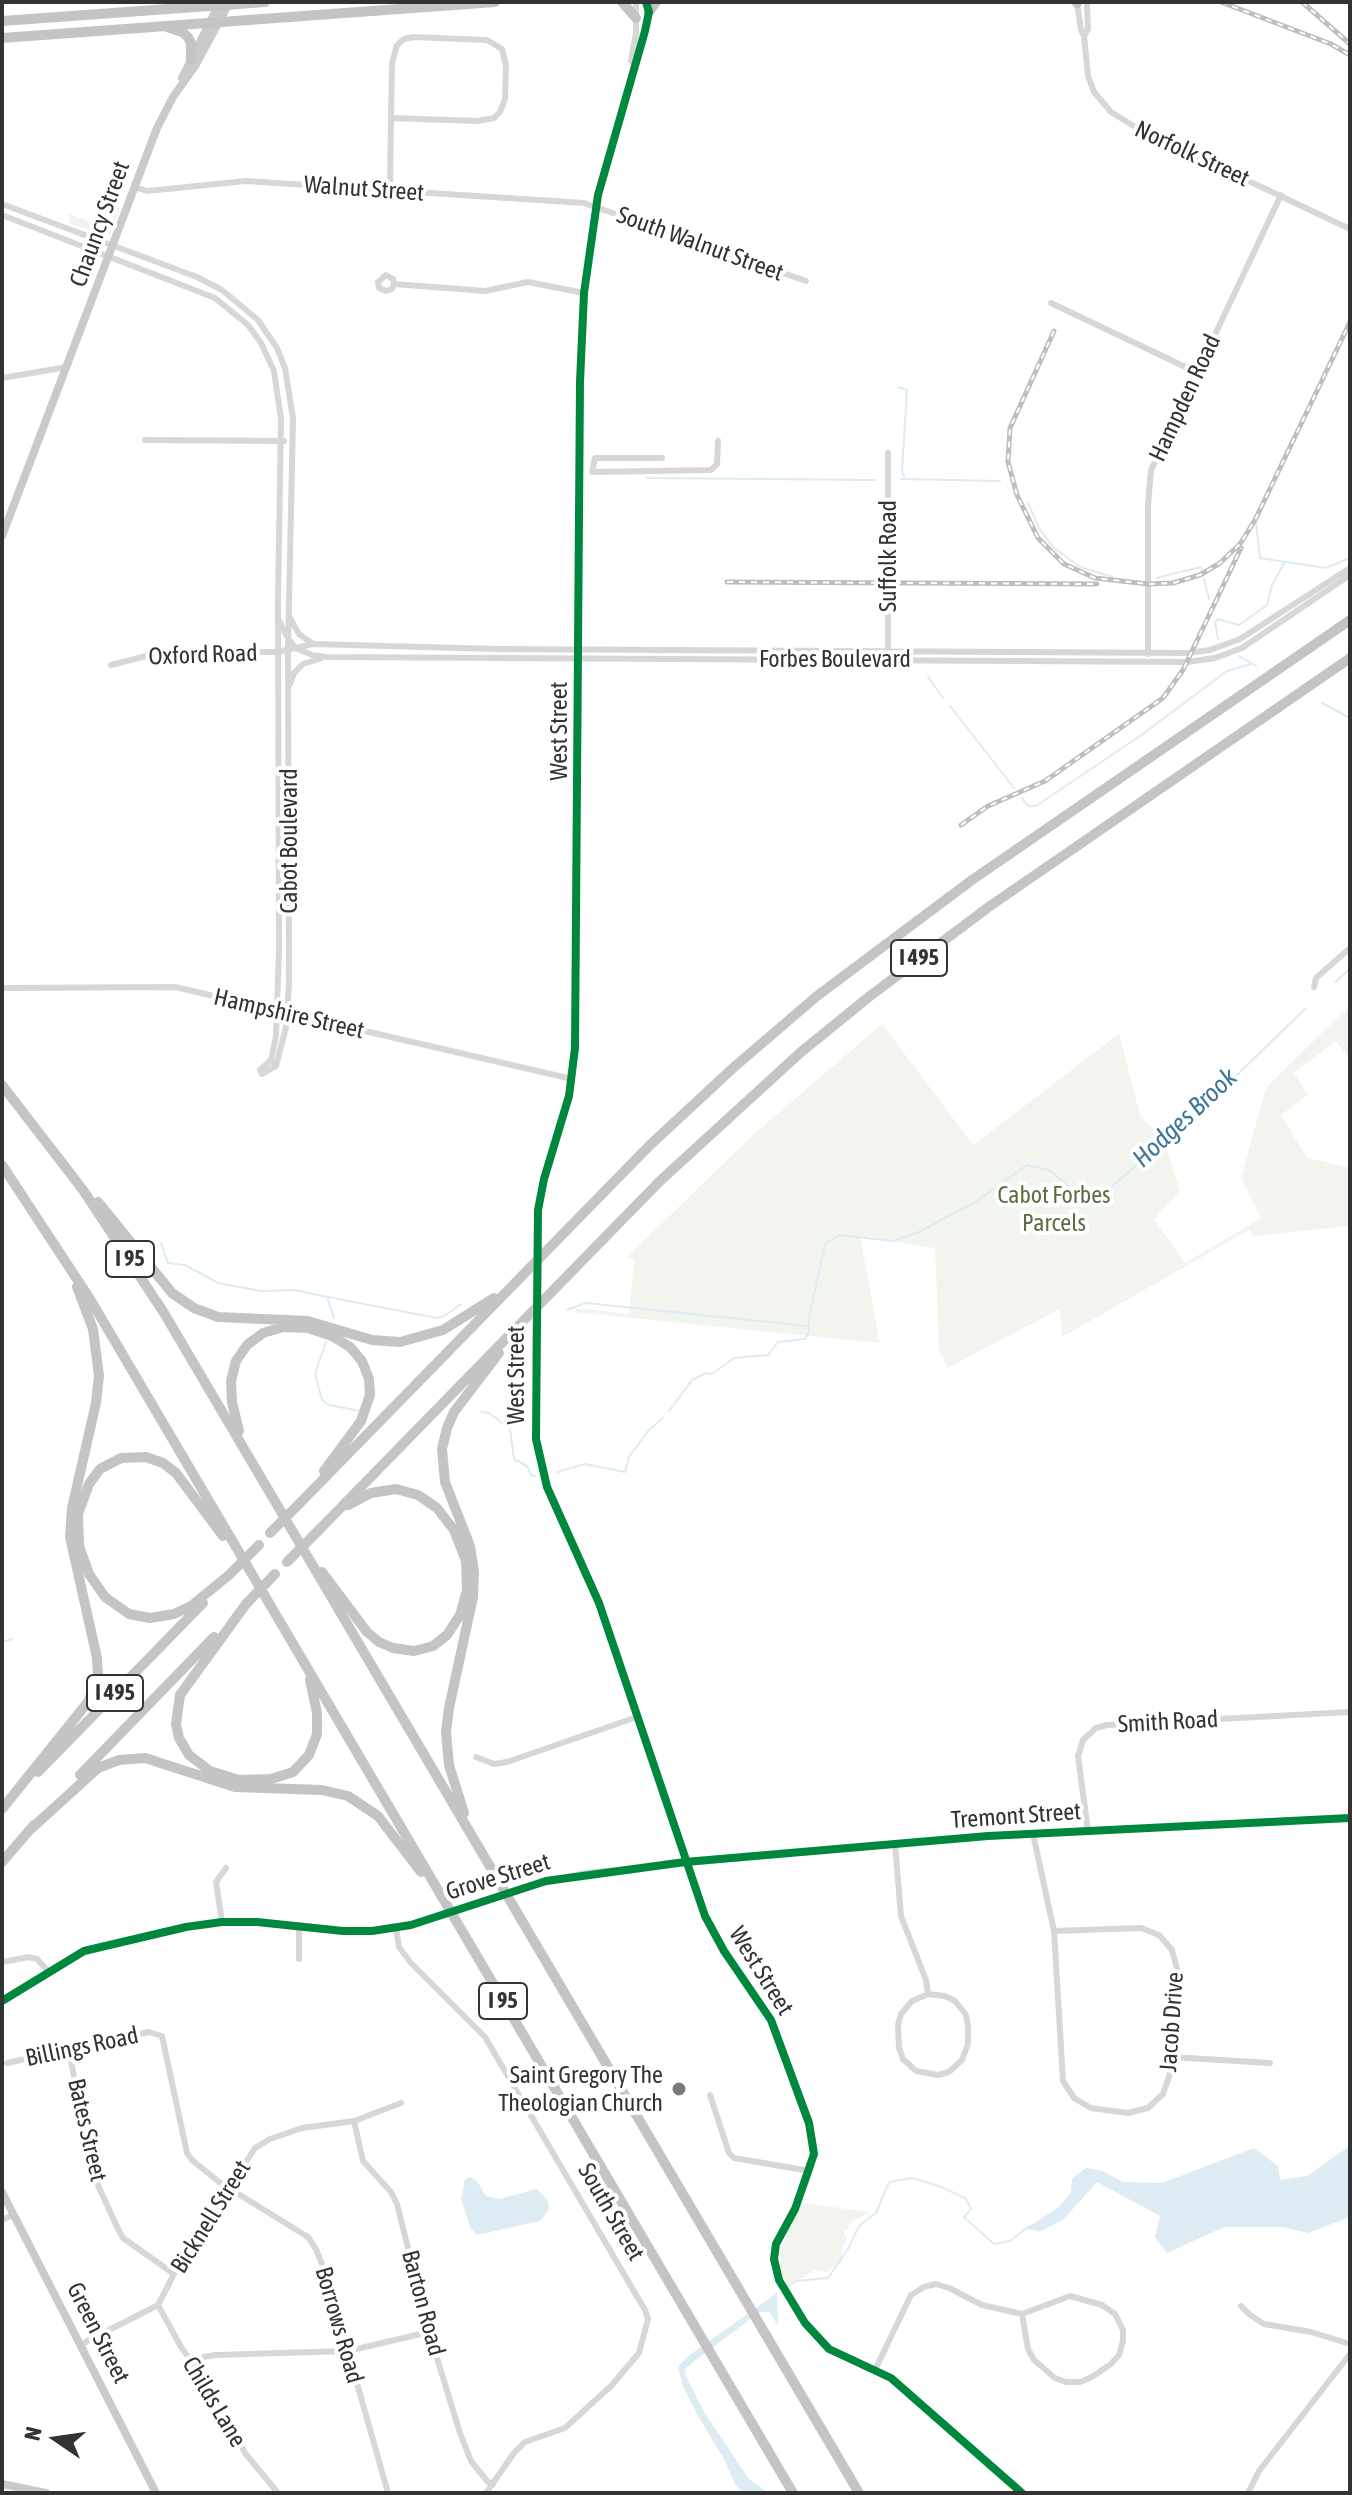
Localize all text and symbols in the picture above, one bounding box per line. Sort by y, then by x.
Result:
street label: Norfolk Street [1130,115,1254,193]
street label: Chauncy Street [64,157,136,291]
street label: Walnut Street [303,170,425,208]
street label: South Walnut Street [613,201,787,287]
street label: Hampden Road [1143,330,1227,466]
street label: Suffolk Road [874,500,902,612]
street label: Oxford Road [148,639,258,671]
street label: Forbes Boulevard [759,645,911,673]
street label: West Street [545,682,573,780]
street label: Cabot Boulevard [275,768,303,914]
road number: I 495 [891,940,947,976]
street label: Hampshire Street [211,983,367,1045]
water label: Hodges Brook [1126,1062,1244,1174]
park label: Cabot Forbes Parcels [997,1181,1111,1237]
road number: I 95 [106,1241,154,1277]
street label: West Street [502,1326,530,1424]
road number: I 495 [87,1675,143,1711]
street label: Smith Road [1117,1705,1219,1739]
street label: Tremont Street [950,1797,1082,1835]
street label: Grove Street [442,1848,554,1906]
street label: West Street [723,1921,799,2021]
street label: Jacob Drive [1154,1971,1190,2073]
road number: I 95 [479,1983,527,2019]
street label: Billings Road [23,2021,141,2073]
place label: Saint Gregory The Theologian Church [498,2061,663,2117]
street label: Bates Street [61,2076,113,2184]
marker: Saint Gregory The Theologian Church [670,2080,688,2098]
street label: Bicknell Street [165,2155,257,2279]
street label: South Street [572,2158,650,2266]
street label: Barton Road [395,2247,451,2359]
street label: Borrows Road [309,2263,369,2387]
street label: Green Street [60,2278,136,2388]
street label: Childs Lane [176,2352,252,2452]
north arrow [16,2399,96,2479]
text: N [18,2424,47,2443]

